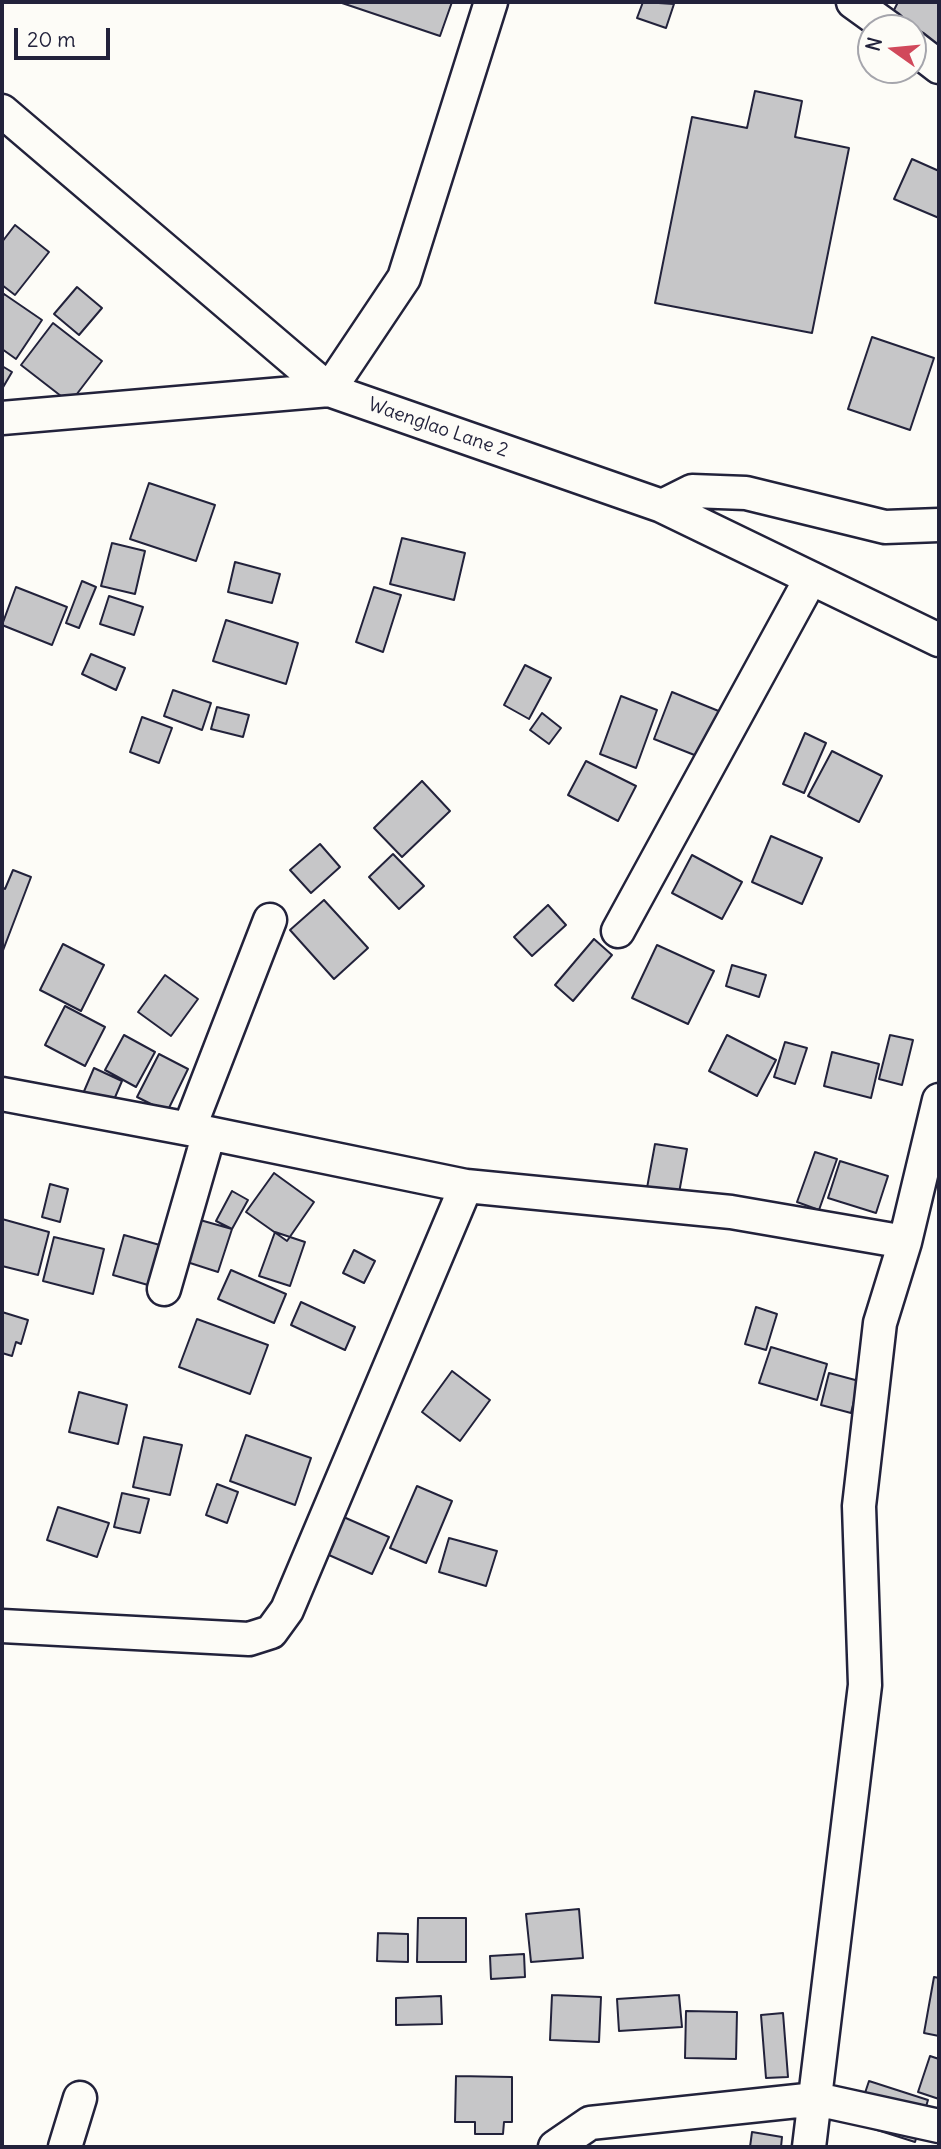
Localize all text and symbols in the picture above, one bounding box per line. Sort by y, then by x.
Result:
scale bar [18,14,114,58]
north arrow [857,14,927,84]
text: 20 m [27,26,76,53]
text: N [860,35,887,54]
street label: Waenglao Lane 2 [365,393,511,463]

